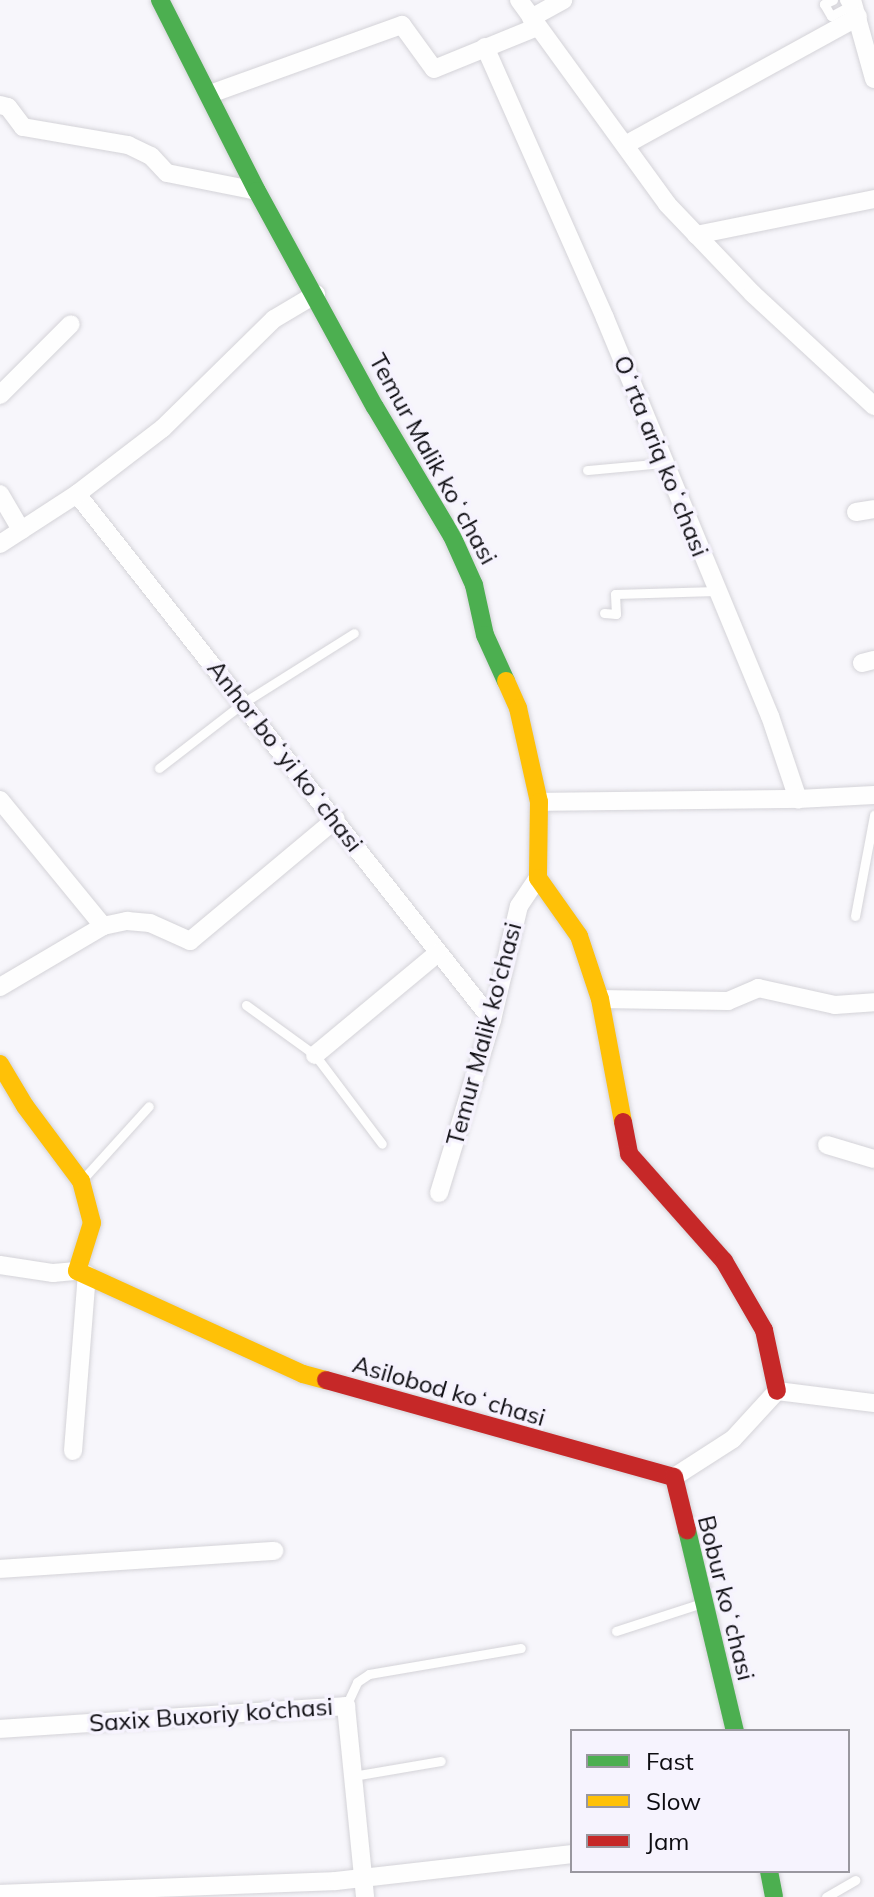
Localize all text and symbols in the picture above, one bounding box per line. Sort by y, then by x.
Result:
street label: Temur Malik koʻchasi [363,349,503,569]
street label: Oʻrta ariq koʻchasi [608,351,714,561]
street label: Anhor boʻyi koʻchasi [201,655,369,857]
street label: Temur Malik ko'chasi [440,919,528,1149]
street label: Asilobod koʻchasi [349,1350,549,1432]
street label: Bobur koʻchasi [692,1513,760,1683]
street label: Saxix Buxoriy ko‘chasi [88,1692,334,1738]
legend [570,1729,850,1873]
text: Fast [646,1746,694,1776]
text: Slow [646,1786,701,1816]
text: Jam [646,1826,689,1856]

